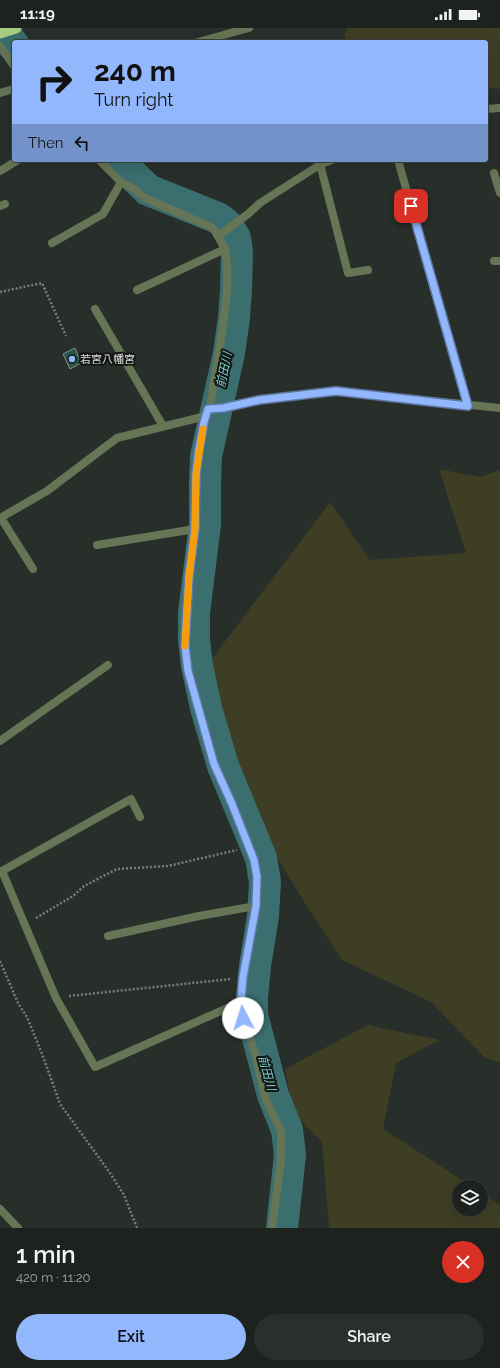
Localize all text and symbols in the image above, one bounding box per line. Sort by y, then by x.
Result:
text: 11:19 [20,5,55,23]
text: 240 m [94,55,176,88]
icon: right [28,56,80,108]
text: Turn right [94,89,173,110]
icon: left [71,132,93,154]
text: Then [28,134,63,152]
pin [394,189,428,223]
icon: arrive [400,195,422,217]
water label: 前田川 [213,349,235,389]
place label: 若宮八幡宮 [80,353,135,366]
marker: 若宮八幡宮 [67,354,77,364]
position arrow [222,997,264,1039]
water label: 前田川 [256,1054,279,1094]
map controls [452,1180,488,1216]
button: layers [452,1180,488,1216]
text: 1 min [16,1240,76,1269]
button: close [442,1241,484,1283]
text: 420 m · 11:20 [16,1270,90,1285]
button: Exit [16,1314,246,1360]
button: Share [254,1314,484,1360]

